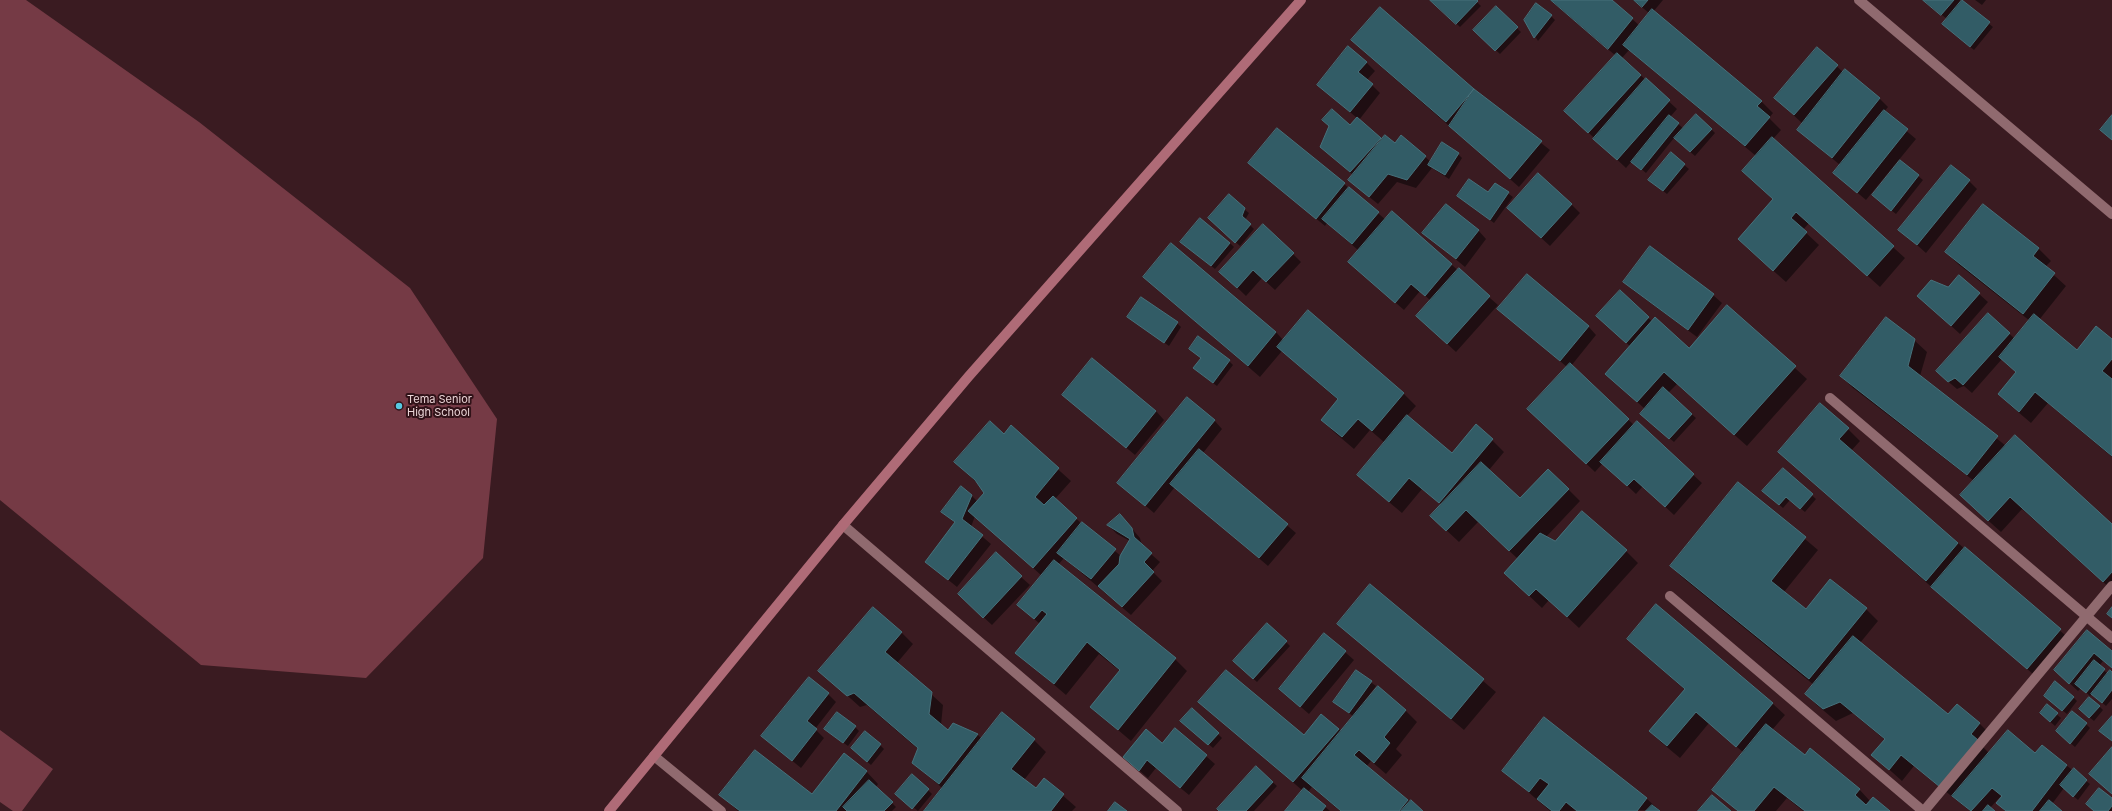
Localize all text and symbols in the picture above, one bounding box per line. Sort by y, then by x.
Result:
place label: Tema Senior High School [407,393,472,419]
marker: Tema Senior High School [394,401,404,411]

